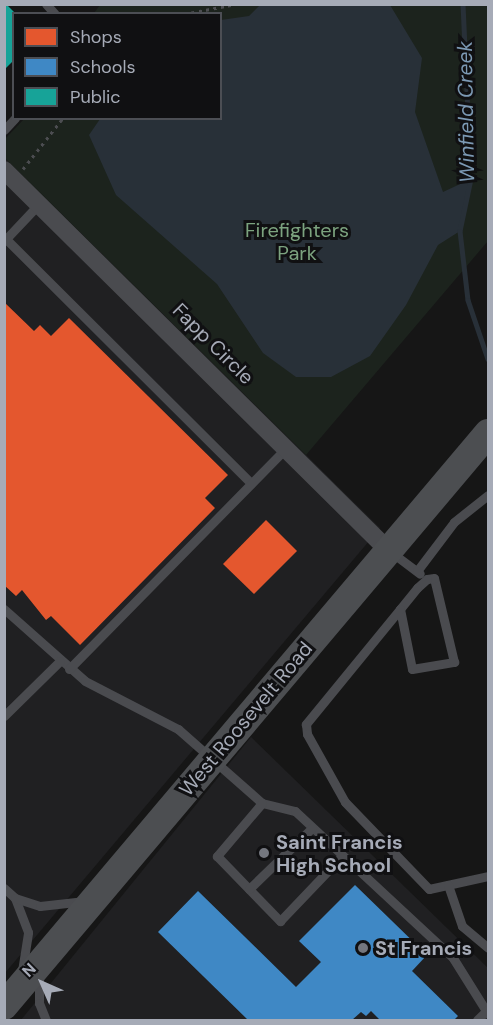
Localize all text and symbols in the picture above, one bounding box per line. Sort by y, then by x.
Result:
legend [12,12,222,120]
text: Shops [70,25,122,49]
water label: Winfield Creek [452,41,480,183]
text: Schools [70,55,135,79]
text: Public [70,85,121,109]
park label: Firefighters Park [245,219,349,266]
street label: Fapp Circle [168,299,258,389]
street label: West Roosevelt Road [174,637,318,801]
place label: Saint Francis High School [276,830,403,877]
marker: Saint Francis High School [257,846,271,860]
place label: St Francis [375,936,472,960]
marker: St Francis [356,941,370,955]
north arrow [12,953,72,1013]
text: N [17,958,40,981]

